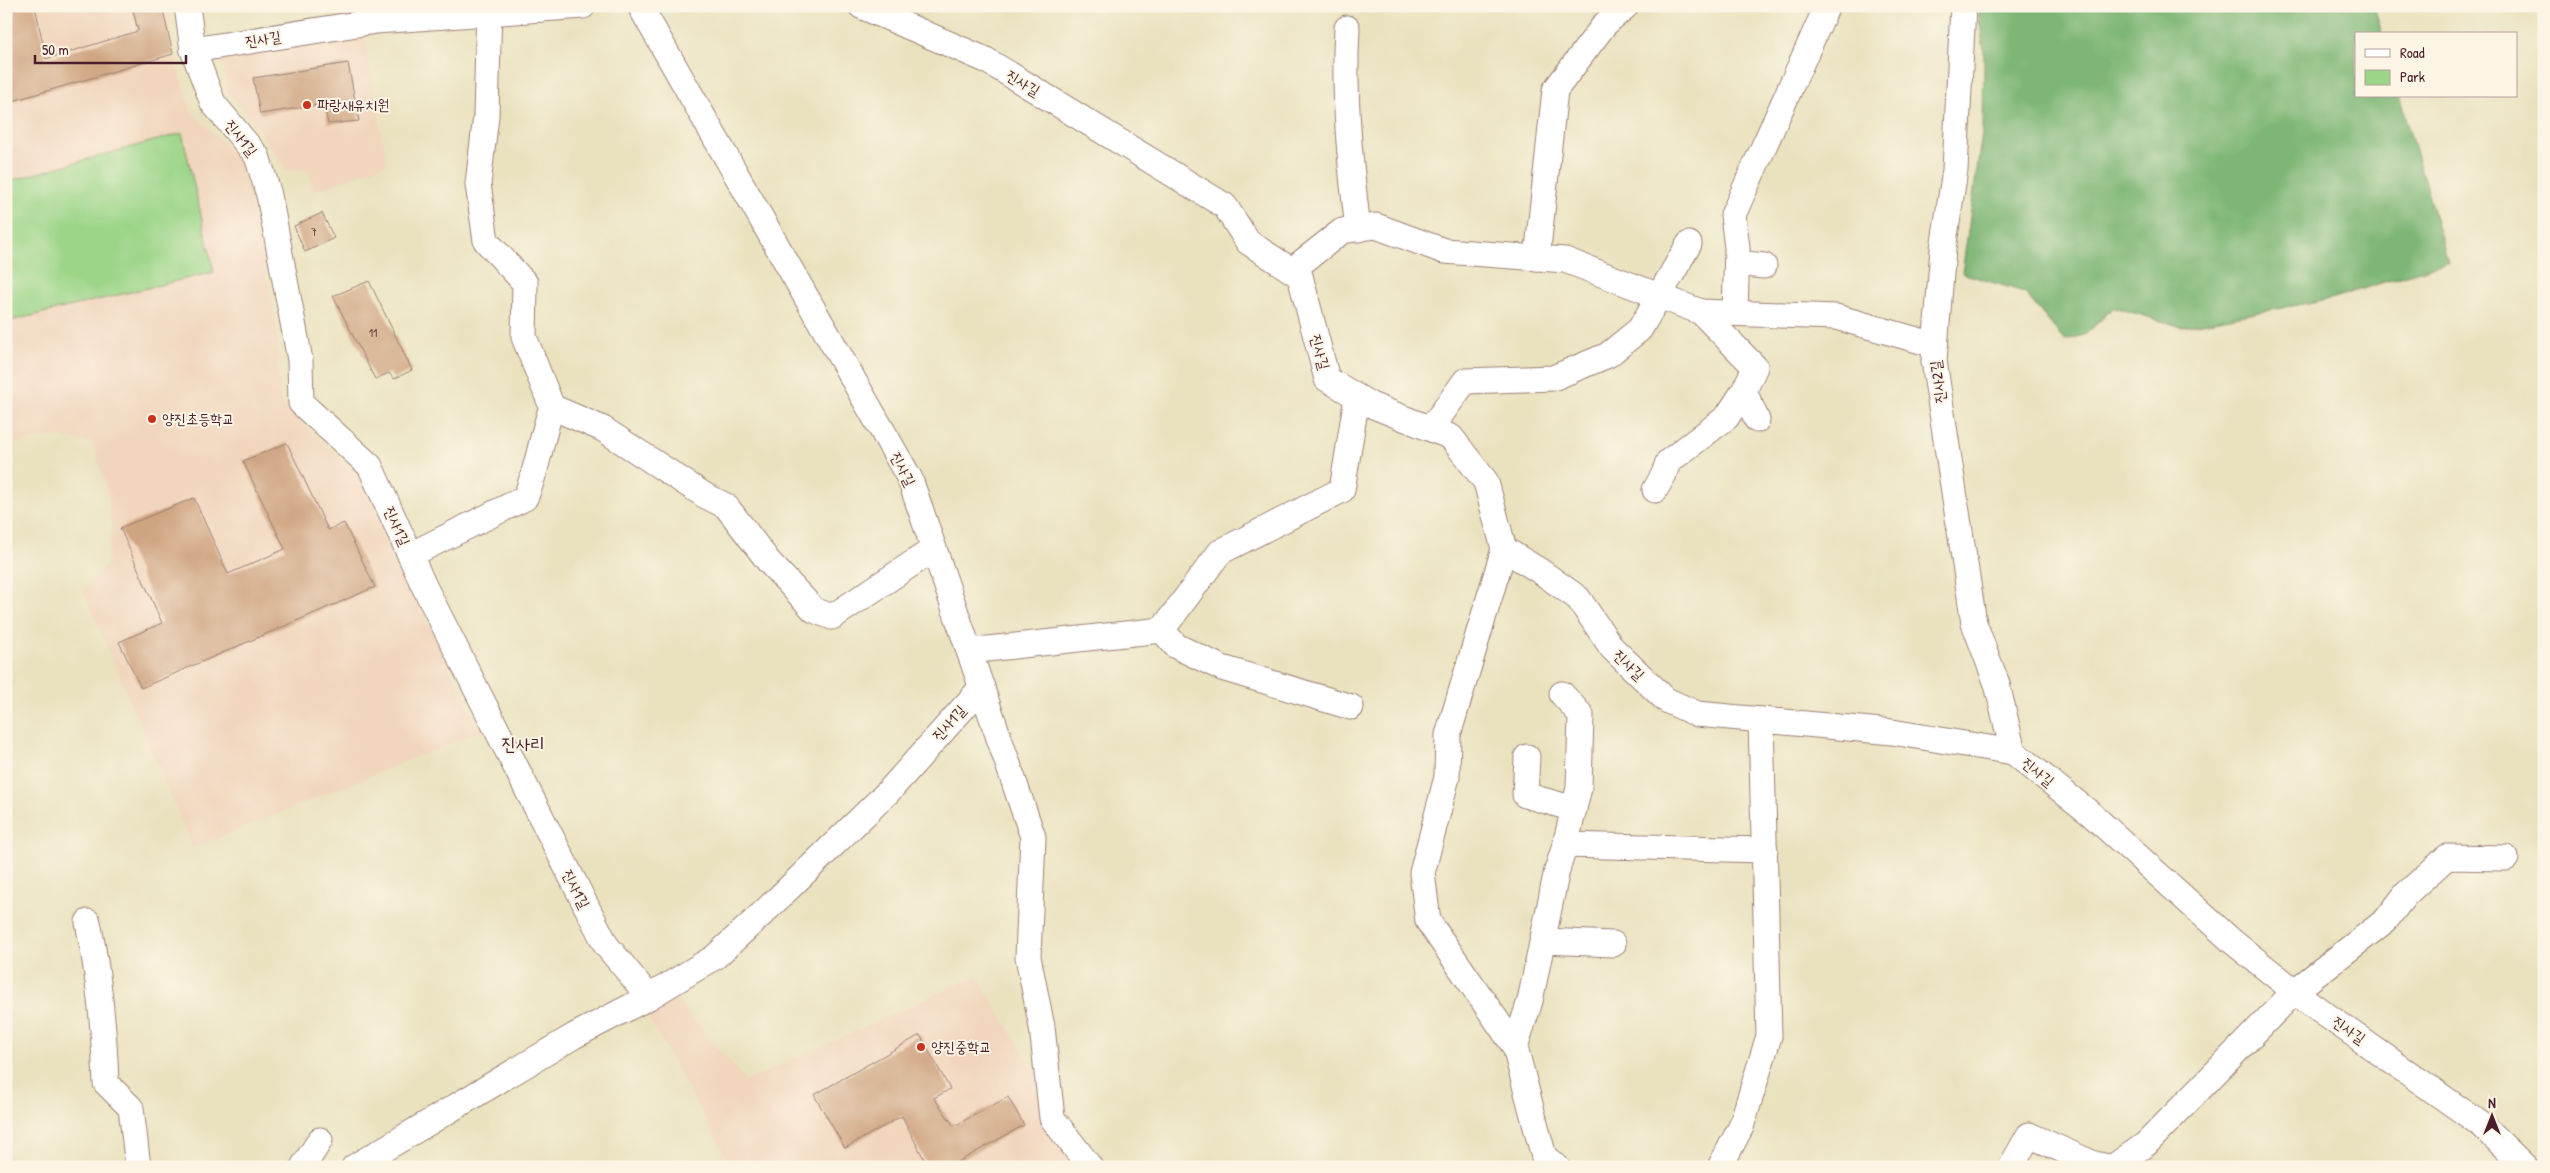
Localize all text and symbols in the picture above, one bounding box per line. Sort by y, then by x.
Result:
street label: 진사길 [243,25,282,52]
scale bar [35,32,186,64]
legend [2355,32,2518,98]
text: 50 m [42,39,69,60]
text: Road [2400,42,2425,63]
street label: 진사길 [1002,64,1044,101]
text: Park [2400,66,2425,87]
place label: 파랑새유치원 [317,94,389,115]
marker: 파랑새유치원 [301,99,313,111]
street label: 진사1길 [220,115,262,161]
house number: 7 [311,223,317,240]
house number: 11 [369,324,377,341]
street label: 진사길 [1306,332,1335,372]
street label: 진사2길 [1924,359,1951,405]
place label: 양진초등학교 [162,408,234,429]
marker: 양진초등학교 [146,413,158,425]
street label: 진사길 [886,448,921,490]
street label: 진사1길 [379,502,416,549]
street label: 진사길 [1609,645,1650,685]
street label: 진사1길 [927,700,970,745]
district label: 진사리 [501,731,545,756]
street label: 진사길 [2018,752,2059,791]
street label: 진사1길 [558,865,595,912]
street label: 진사길 [2328,1011,2370,1049]
place label: 양진중학교 [931,1036,991,1057]
marker: 양진중학교 [915,1041,927,1053]
north arrow [2468,1090,2518,1140]
text: N [2488,1093,2496,1112]

